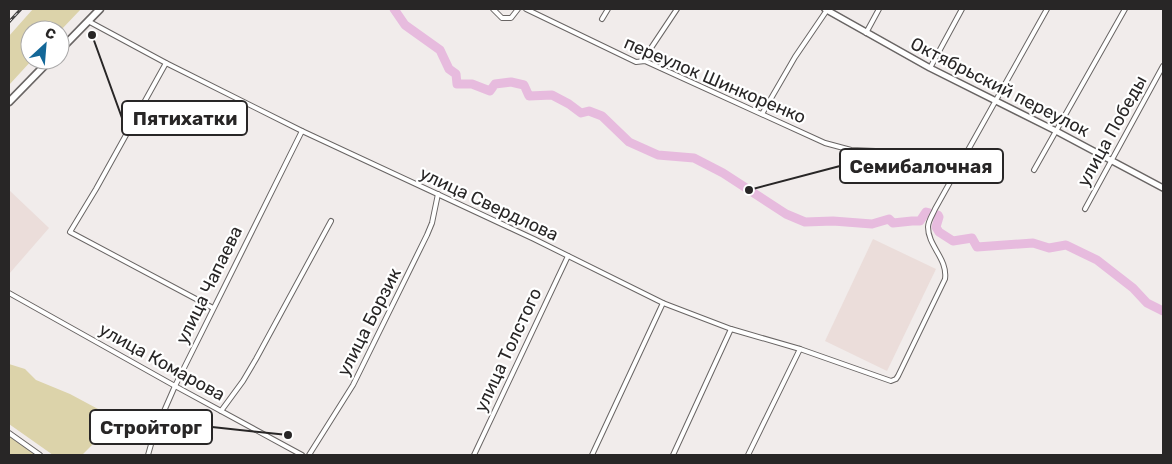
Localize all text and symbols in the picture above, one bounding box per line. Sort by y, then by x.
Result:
north arrow [20,20,70,70]
text: С [42,24,59,44]
street label: переулок Шинкоренко [621,32,809,128]
street label: Октябрьский переулок [907,32,1093,142]
street label: улица Победы [1072,72,1152,190]
callout: Пятихатки [122,101,247,135]
text: Пятихатки [133,107,237,130]
callout: Семибалочная [840,149,1003,183]
text: Семибалочная [849,155,993,178]
street label: улица Свердлова [416,162,562,246]
street label: улица Чапаева [171,222,247,348]
street label: улица Борзик [332,264,406,380]
street label: улица Толстого [470,284,546,416]
street label: улица Комарова [95,318,229,406]
callout: Стройторг [90,410,212,444]
text: Стройторг [100,416,202,439]

